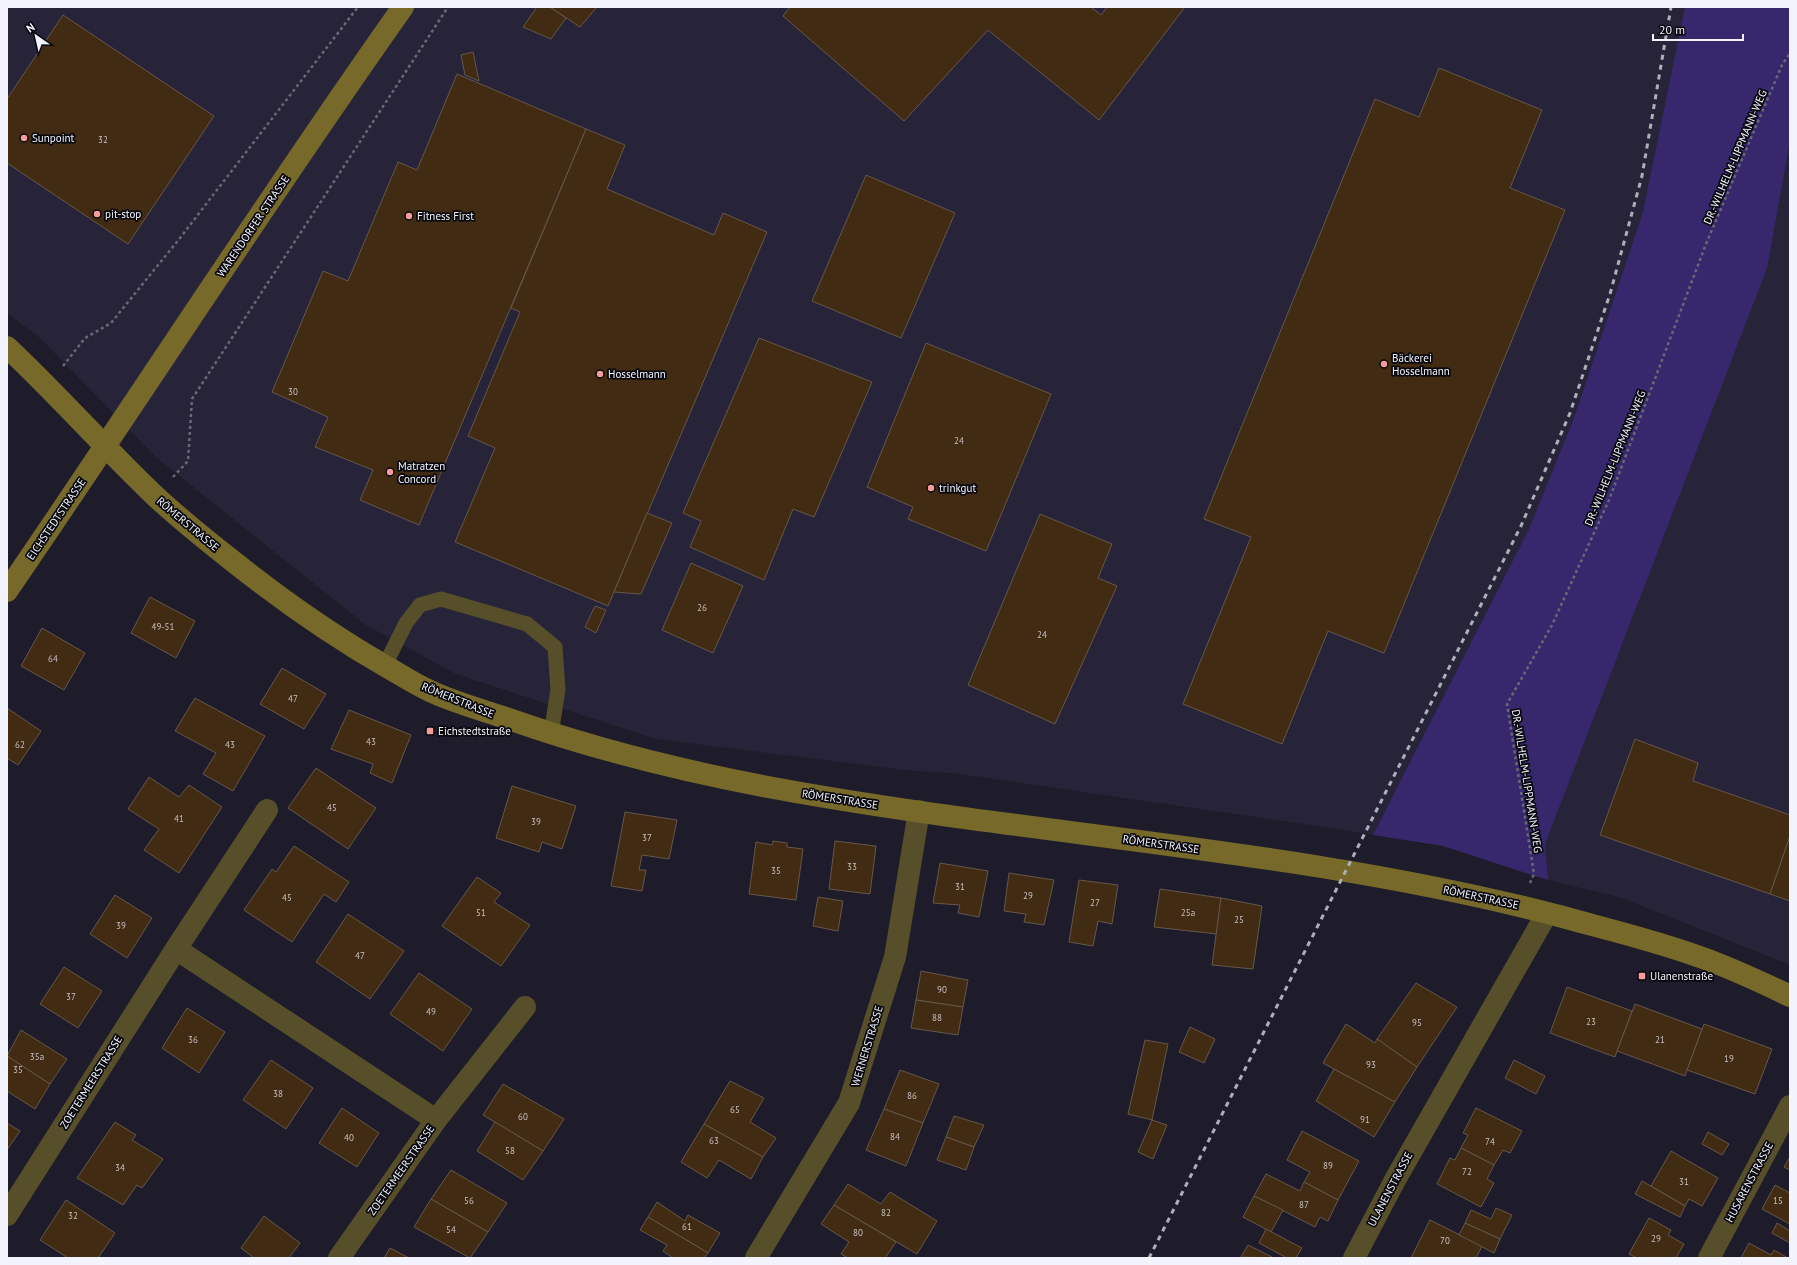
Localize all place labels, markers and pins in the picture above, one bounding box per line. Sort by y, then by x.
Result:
place label: Sunpoint [32,131,75,145]
marker: Sunpoint [19,133,29,143]
place label: pit-stop [105,207,141,221]
marker: pit-stop [92,209,102,219]
place label: Fitness First [417,209,474,223]
marker: Fitness First [404,211,414,221]
place label: Bäckerei Hosselmann [1392,351,1450,378]
marker: Bäckerei Hosselmann [1379,359,1389,369]
place label: Hosselmann [608,367,666,381]
marker: Hosselmann [595,369,605,379]
place label: Matratzen Concord [398,459,445,486]
marker: Matratzen Concord [385,467,395,477]
place label: trinkgut [939,481,976,495]
marker: trinkgut [926,483,936,493]
place label: Eichstedtstraße [438,724,511,738]
marker: Eichstedtstraße [425,726,435,736]
place label: Ulanenstraße [1650,969,1714,983]
marker: Ulanenstraße [1637,971,1647,981]

